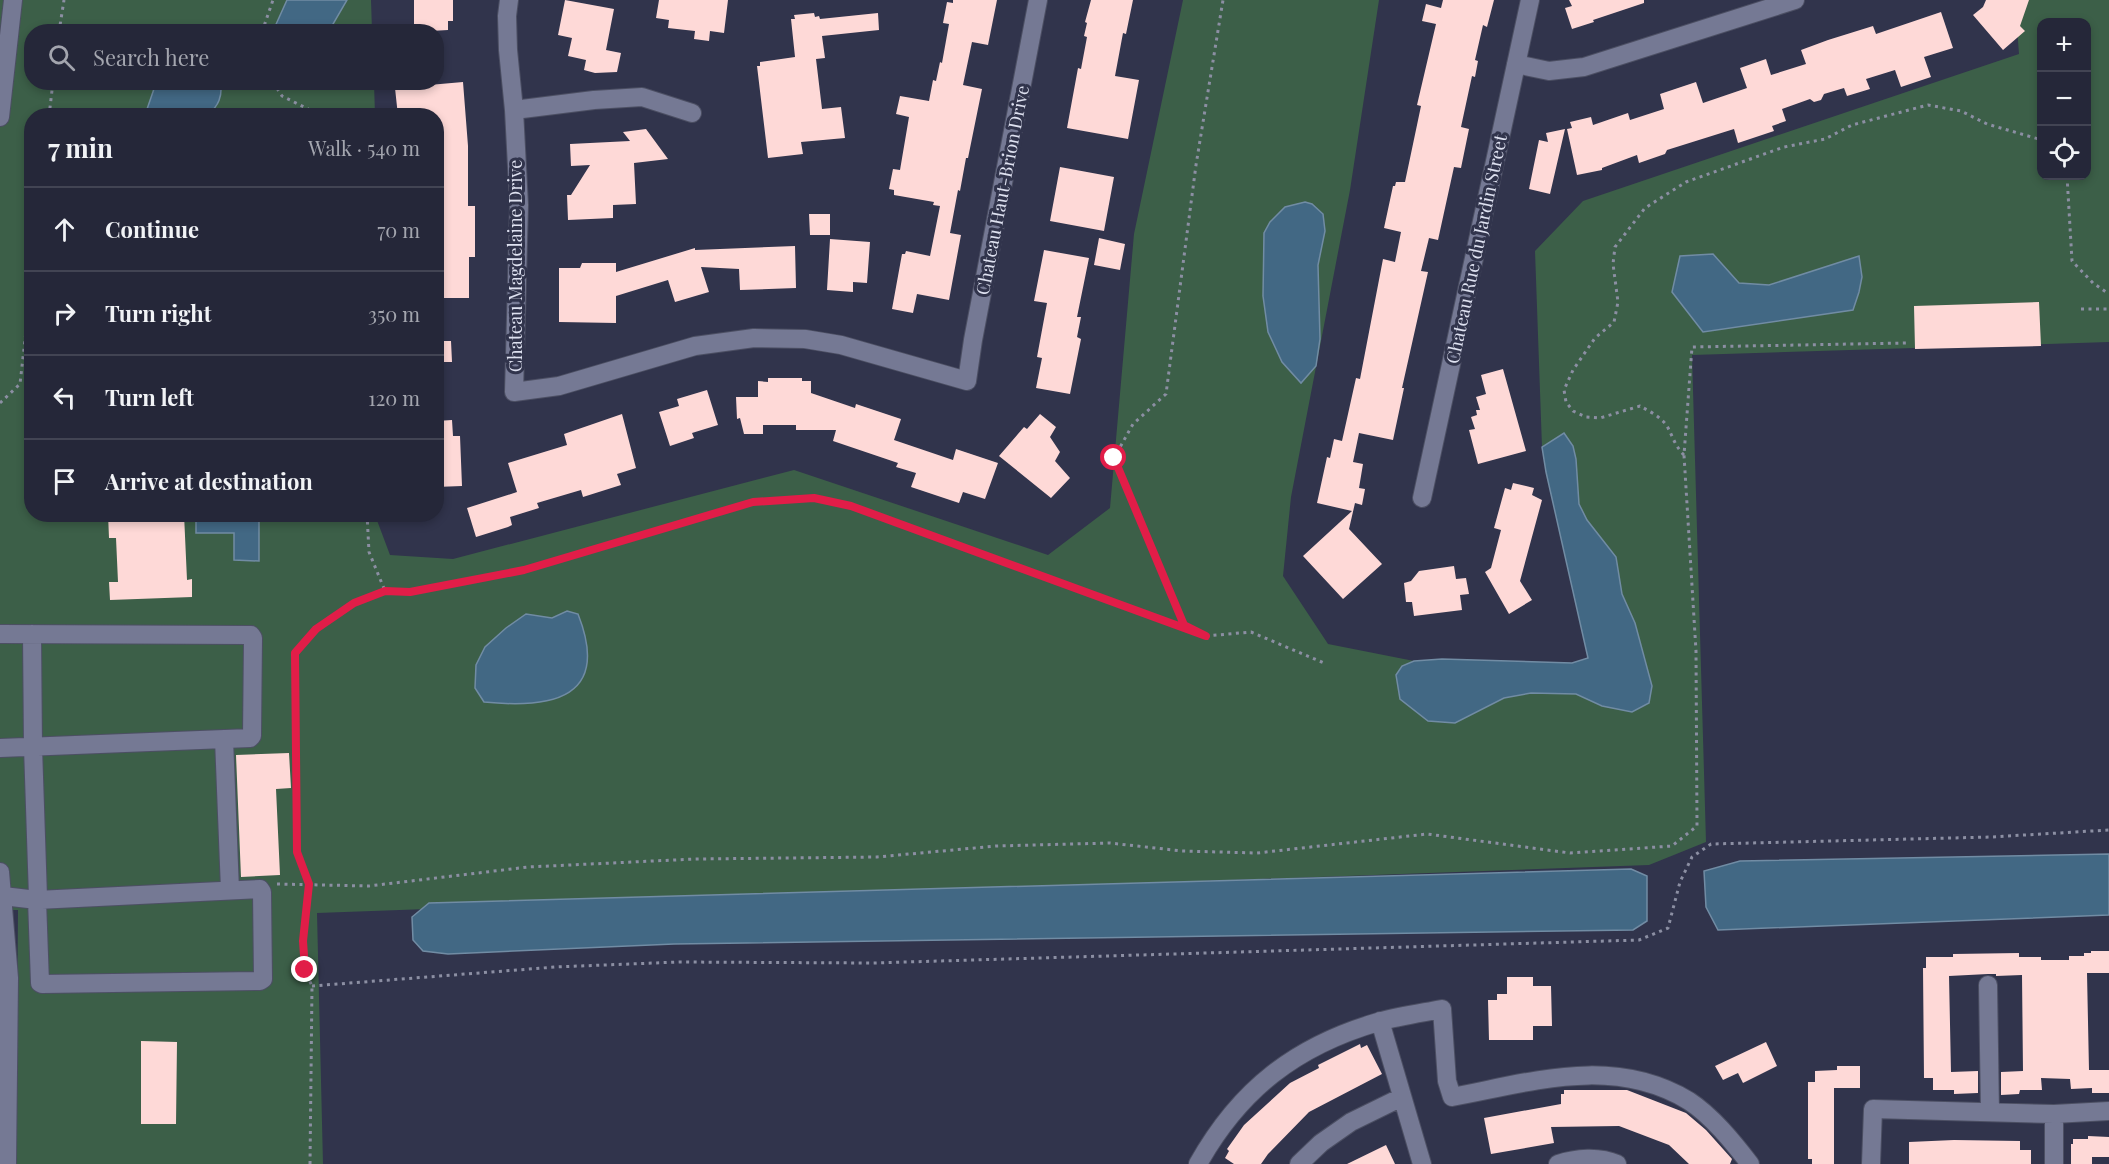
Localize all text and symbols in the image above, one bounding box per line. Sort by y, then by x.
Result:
map controls [2037,18,2091,180]
button: + [2037,18,2091,72]
search box [24,24,444,90]
icon: search [45,41,78,74]
text: Search here [93,42,209,72]
button: − [2037,72,2091,126]
street label: Chateau Haut-Brion Drive [970,83,1034,297]
button: locate [2037,126,2091,180]
text: 7 min [48,130,113,165]
street label: Chateau Rue du Jardin Street [1440,132,1512,366]
text: Walk · 540 m [308,134,420,161]
street label: Chateau Magdelaine Drive [503,160,527,372]
icon: ahead [48,213,81,246]
text: Continue [105,214,199,244]
text: 70 m [377,216,420,243]
icon: right [48,297,81,330]
text: Turn right [105,298,211,328]
text: 350 m [368,300,420,327]
icon: left [48,381,81,414]
text: Turn left [105,382,194,412]
text: 120 m [368,384,420,411]
route start [1100,444,1126,470]
icon: arrive [48,465,81,498]
text: Arrive at destination [105,466,313,496]
route end [291,956,317,982]

